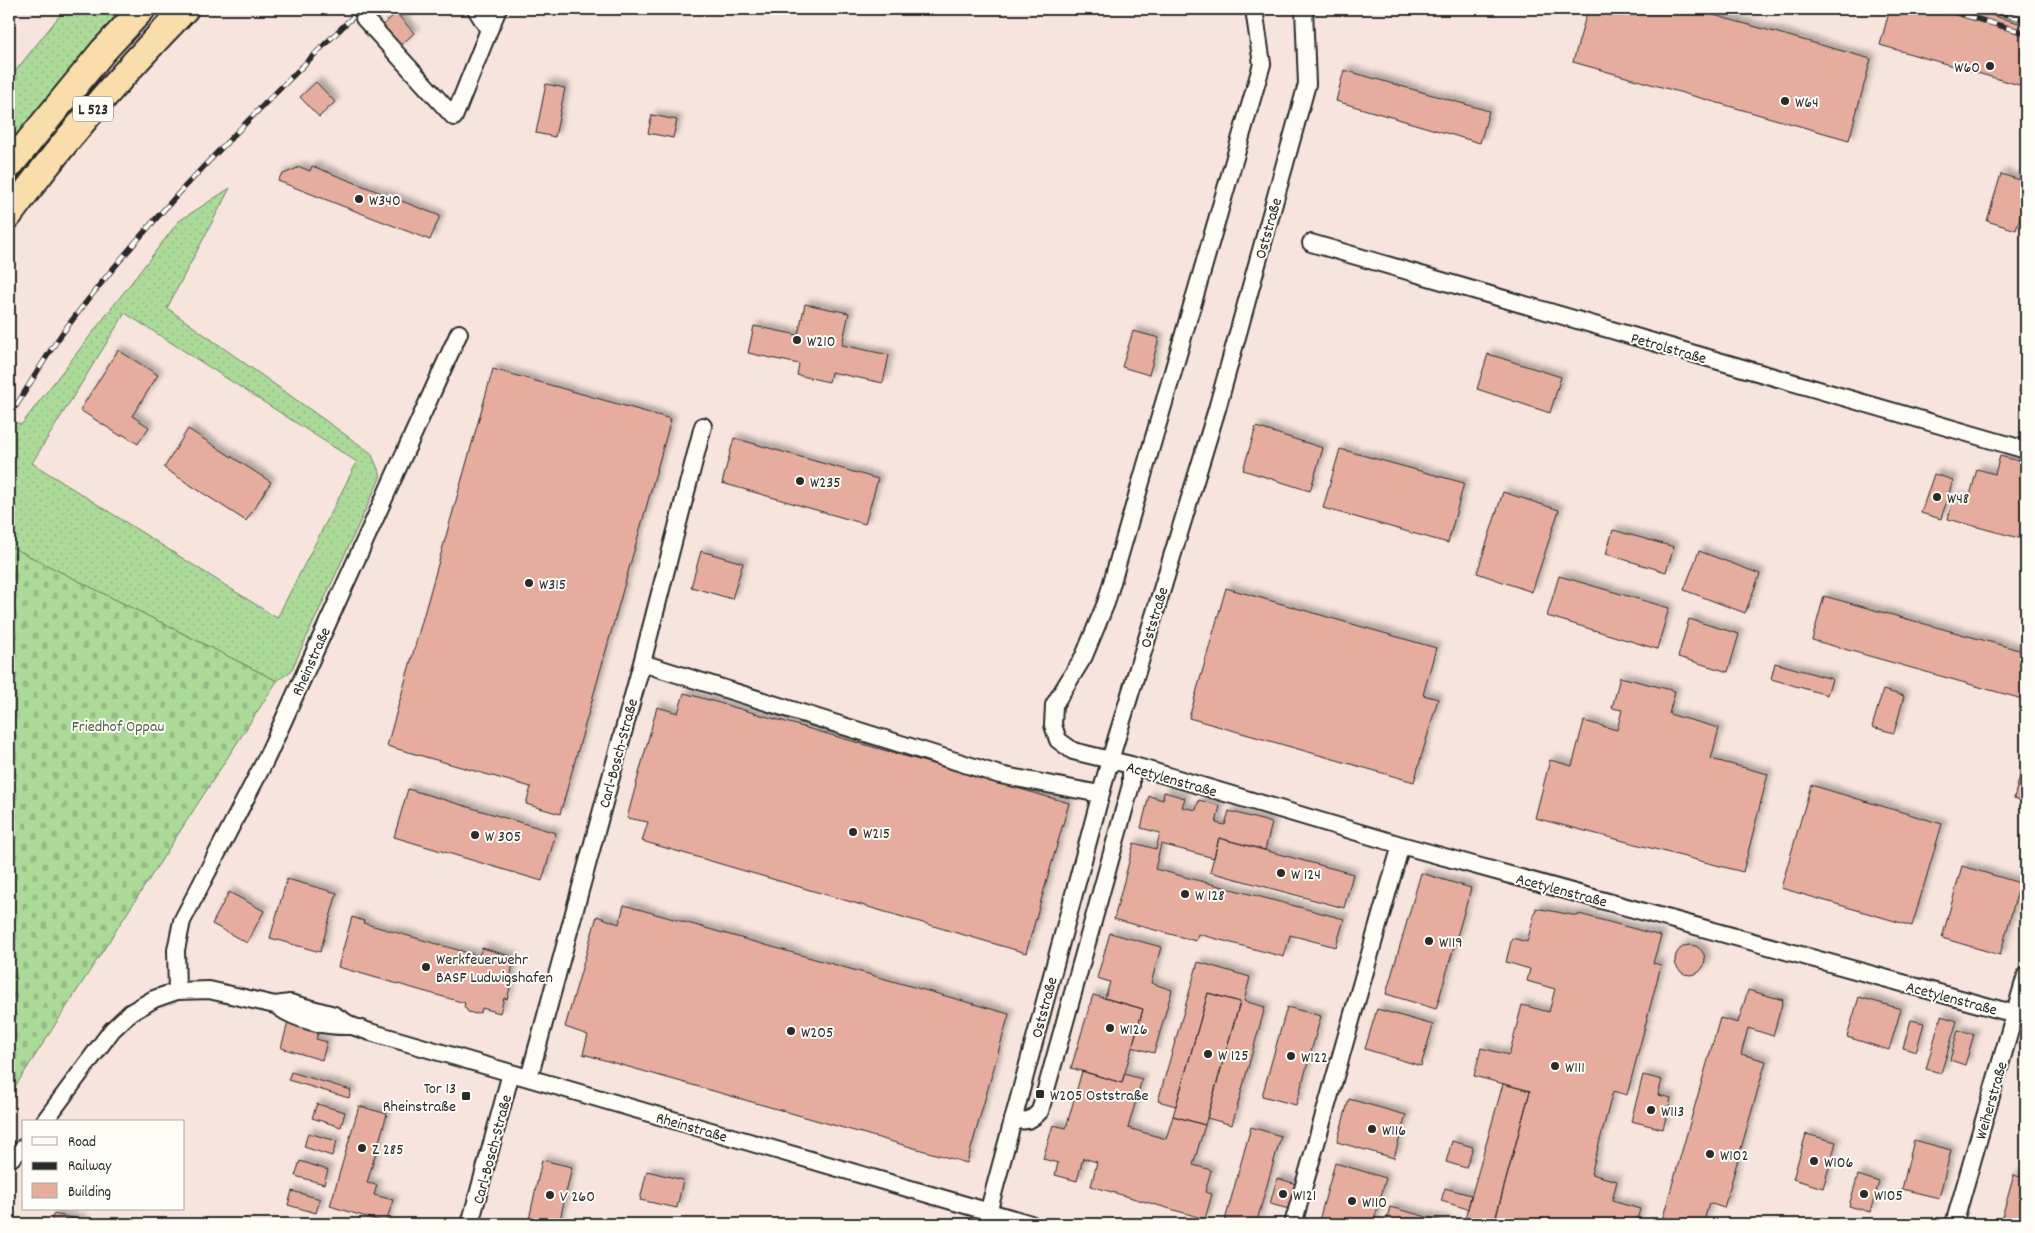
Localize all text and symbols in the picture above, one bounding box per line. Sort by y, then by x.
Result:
place label: W60 [1954,57,1980,80]
marker: W60 [1984,60,1996,72]
place label: W64 [1795,92,1819,115]
marker: W64 [1779,95,1791,107]
road number: L 523 [73,96,113,122]
place label: W340 [369,190,401,213]
marker: W340 [353,193,365,205]
street label: Oststraße [1250,195,1289,262]
street label: Petrolstraße [1628,328,1709,371]
place label: W210 [807,331,835,354]
marker: W210 [791,334,803,346]
place label: W235 [810,472,841,495]
marker: W235 [794,475,806,487]
place label: W48 [1947,488,1969,511]
marker: W48 [1931,491,1943,503]
place label: W315 [539,574,566,597]
marker: W315 [523,577,535,589]
street label: Oststraße [1135,584,1176,651]
street label: Rheinstraße [287,624,338,700]
street label: Carl-Bosch-Straße [594,696,645,811]
park label: Friedhof Oppau [72,716,164,739]
street label: Acetylenstraße [1123,756,1219,804]
place label: W215 [863,823,890,846]
place label: W 305 [485,826,521,849]
marker: W215 [847,826,859,838]
marker: W 305 [469,829,481,841]
place label: W 124 [1291,864,1321,887]
marker: W 124 [1275,867,1287,879]
street label: Acetylenstraße [1513,868,1610,915]
place label: W 128 [1195,885,1225,908]
marker: W 128 [1179,888,1191,900]
place label: W119 [1439,932,1463,955]
marker: W119 [1423,935,1435,947]
place label: Werkfeuerwehr BASF Ludwigshafen [436,949,553,990]
marker: Werkfeuerwehr BASF Ludwigshafen [420,961,432,973]
street label: Oststraße [1026,974,1065,1041]
street label: Acetylenstraße [1903,976,2000,1023]
place label: W126 [1120,1019,1148,1042]
place label: W205 [801,1022,833,1045]
marker: W126 [1104,1022,1116,1034]
marker: W205 [785,1025,797,1037]
place label: W 125 [1218,1045,1249,1068]
place label: W122 [1301,1047,1328,1070]
marker: W 125 [1202,1048,1214,1060]
marker: W122 [1285,1050,1297,1062]
place label: W111 [1565,1057,1585,1080]
street label: Weiherstraße [1970,1059,2015,1142]
marker: W111 [1549,1060,1561,1072]
place label: Tor 13 Rheinstraße [383,1078,456,1119]
place label: W205 Oststraße [1050,1085,1149,1108]
marker: W205 Oststraße [1034,1088,1046,1100]
marker: Tor 13 Rheinstraße [460,1090,472,1102]
street label: Carl-Bosch-Straße [468,1092,519,1207]
place label: W113 [1661,1101,1684,1124]
marker: W113 [1645,1104,1657,1116]
street label: Rheinstraße [653,1107,730,1150]
legend [22,1120,185,1210]
place label: W116 [1382,1120,1406,1143]
marker: W116 [1366,1123,1378,1135]
text: Road [68,1132,96,1154]
place label: Z 285 [372,1139,404,1162]
marker: Z 285 [356,1142,368,1154]
place label: W102 [1720,1145,1748,1168]
marker: W102 [1704,1148,1716,1160]
place label: W106 [1824,1152,1853,1175]
marker: W106 [1808,1155,1820,1167]
text: Railway [68,1156,112,1178]
text: Building [68,1182,111,1204]
place label: W121 [1293,1185,1316,1208]
place label: W105 [1874,1185,1903,1208]
place label: V 260 [560,1186,595,1209]
marker: W121 [1277,1188,1289,1200]
marker: W105 [1858,1188,1870,1200]
marker: V 260 [544,1189,556,1201]
place label: W110 [1362,1192,1387,1215]
marker: W110 [1346,1195,1358,1207]

